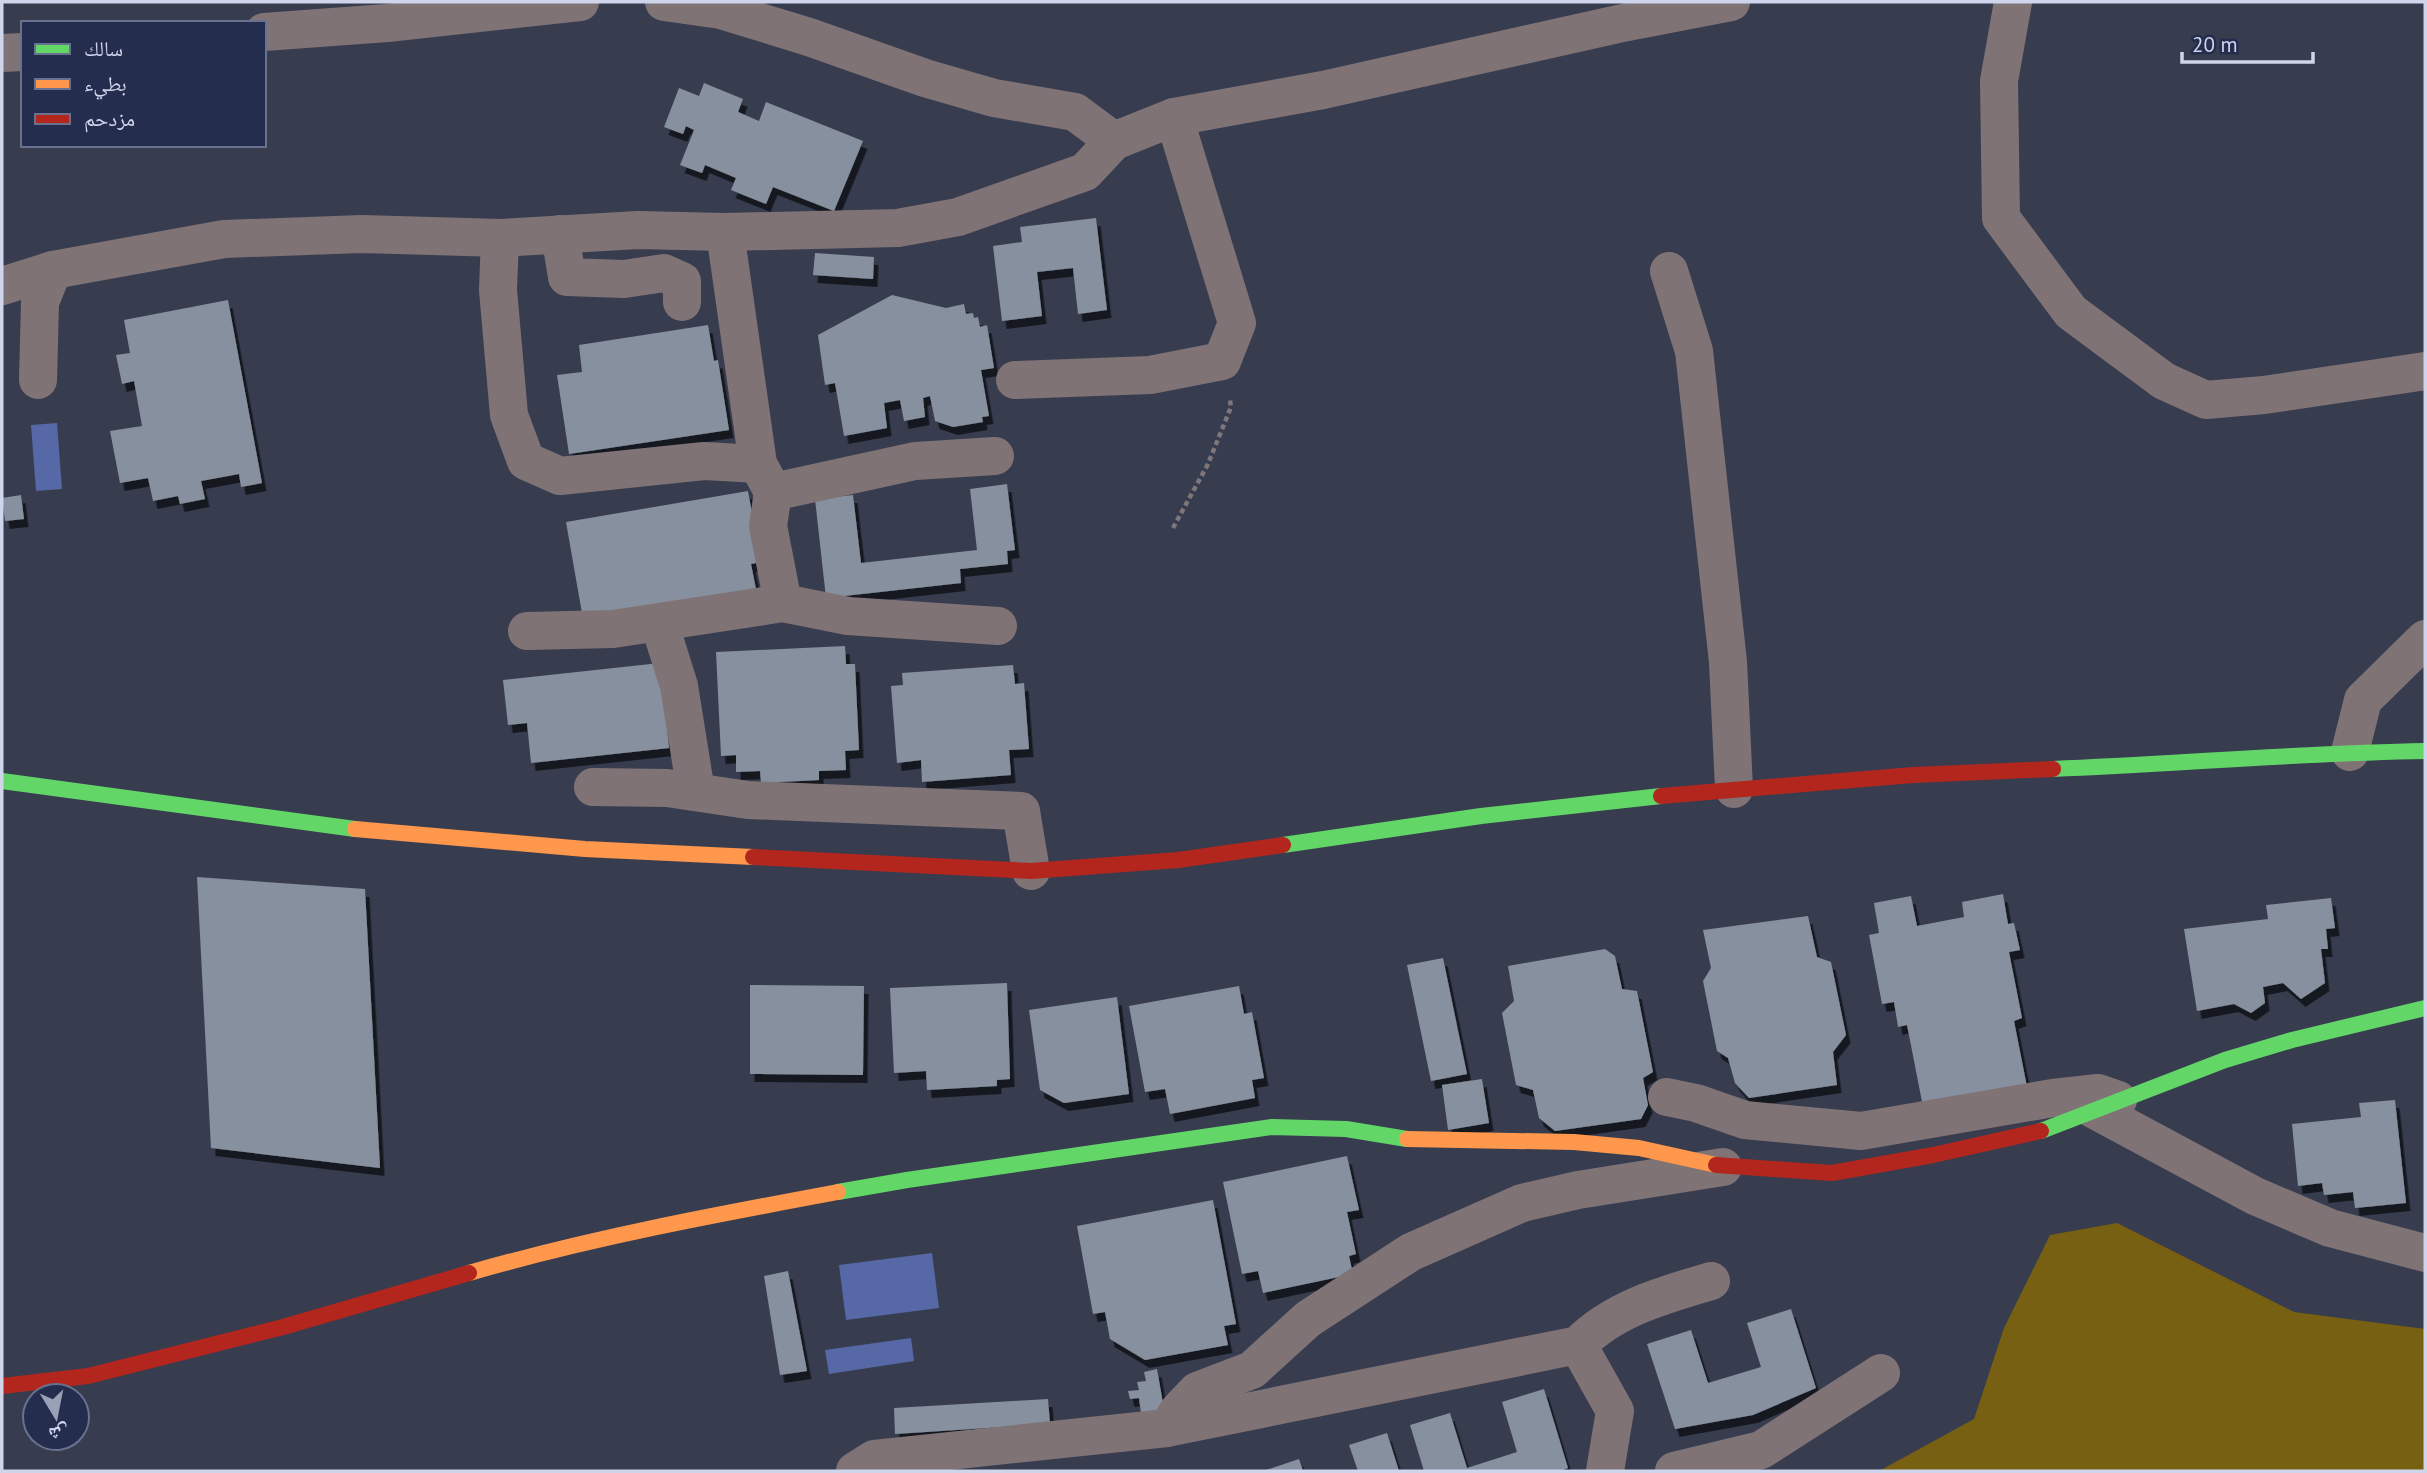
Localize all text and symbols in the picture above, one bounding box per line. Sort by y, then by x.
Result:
legend [21,21,266,147]
scale bar [2182,21,2313,65]
text: 20 m [2192,31,2238,58]
text: سالك [84,35,123,62]
text: بطيء [84,70,127,100]
text: مزدحم [84,105,135,133]
north arrow [21,1382,91,1452]
text: ش [47,1420,71,1447]

